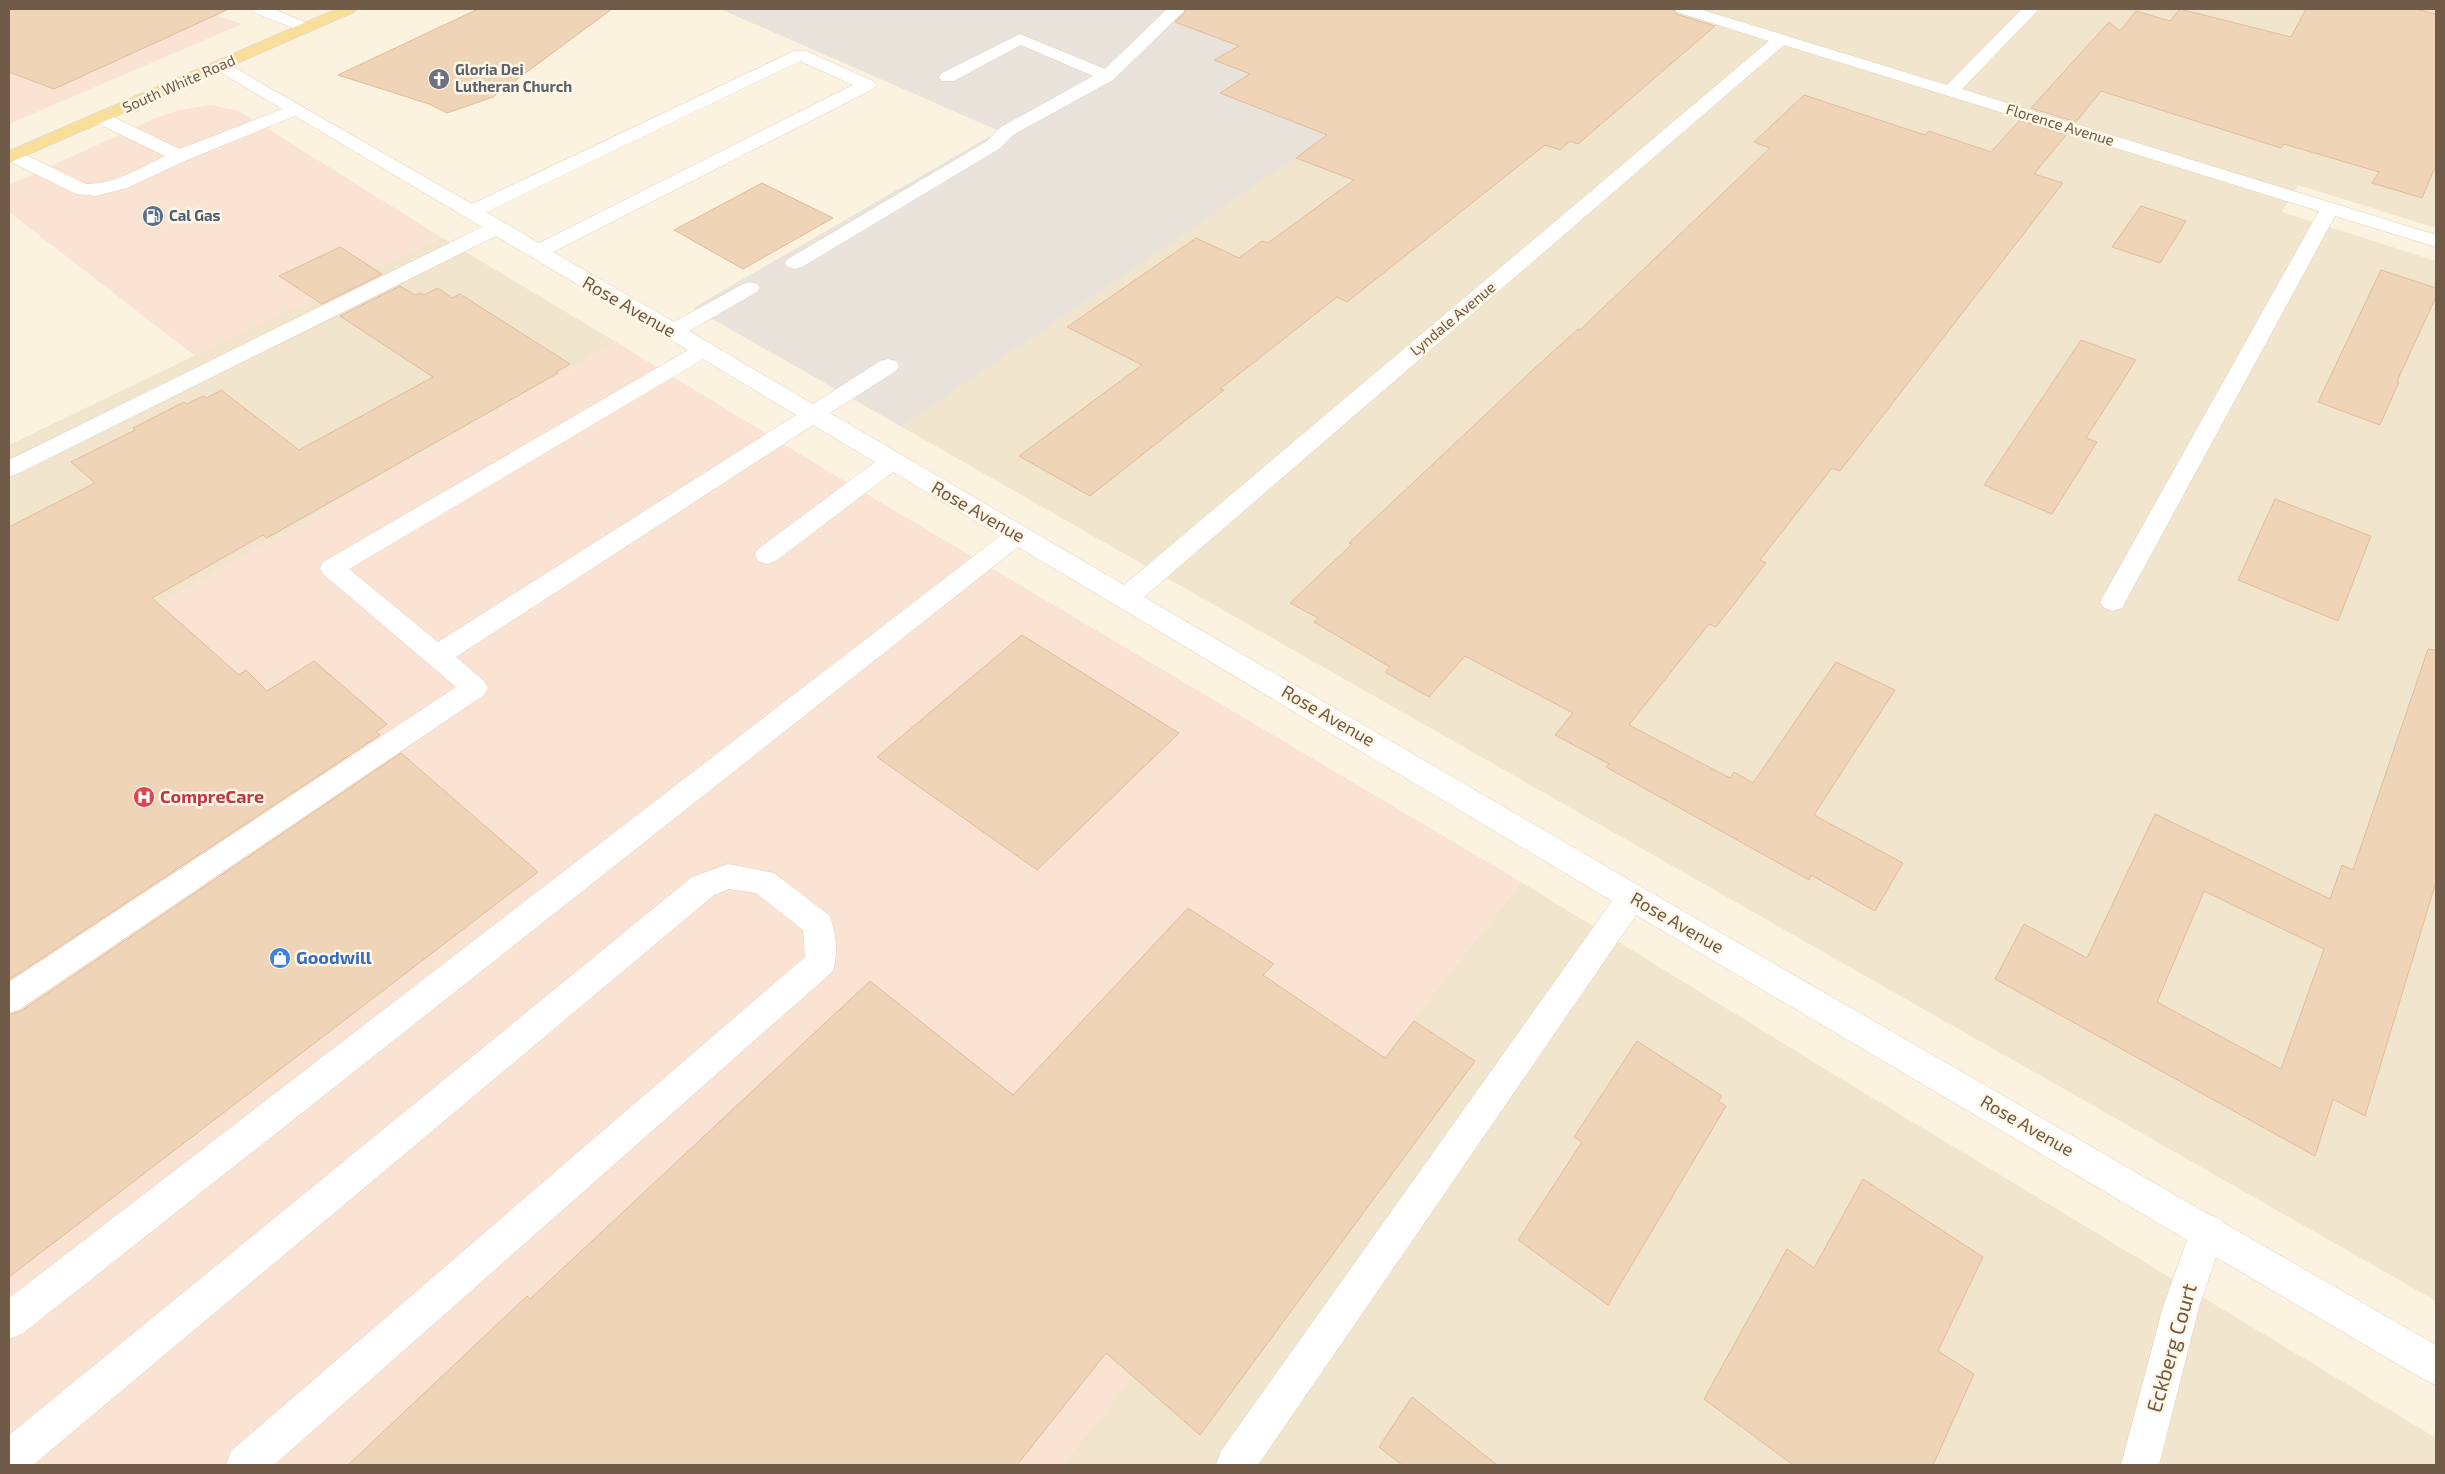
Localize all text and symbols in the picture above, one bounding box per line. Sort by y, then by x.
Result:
street label: South White Road [119,50,238,116]
place label: Gloria Dei Lutheran Church [455,60,572,95]
church icon: Gloria Dei Lutheran Church [427,67,451,91]
street label: Florence Avenue [2004,99,2117,149]
fuel station icon: Cal Gas [141,204,165,228]
place label: Cal Gas [169,206,220,224]
street label: Rose Avenue [579,271,680,342]
street label: Lyndale Avenue [1406,277,1499,359]
street label: Rose Avenue [928,476,1029,547]
street label: Rose Avenue [1278,680,1379,751]
hospital icon: CompreCare [132,785,156,809]
place label: CompreCare [160,785,264,807]
street label: Rose Avenue [1627,887,1728,958]
shop icon: Goodwill [268,946,292,970]
place label: Goodwill [296,946,372,968]
street label: Rose Avenue [1977,1090,2078,1161]
street label: Eckberg Court [2140,1280,2201,1415]

